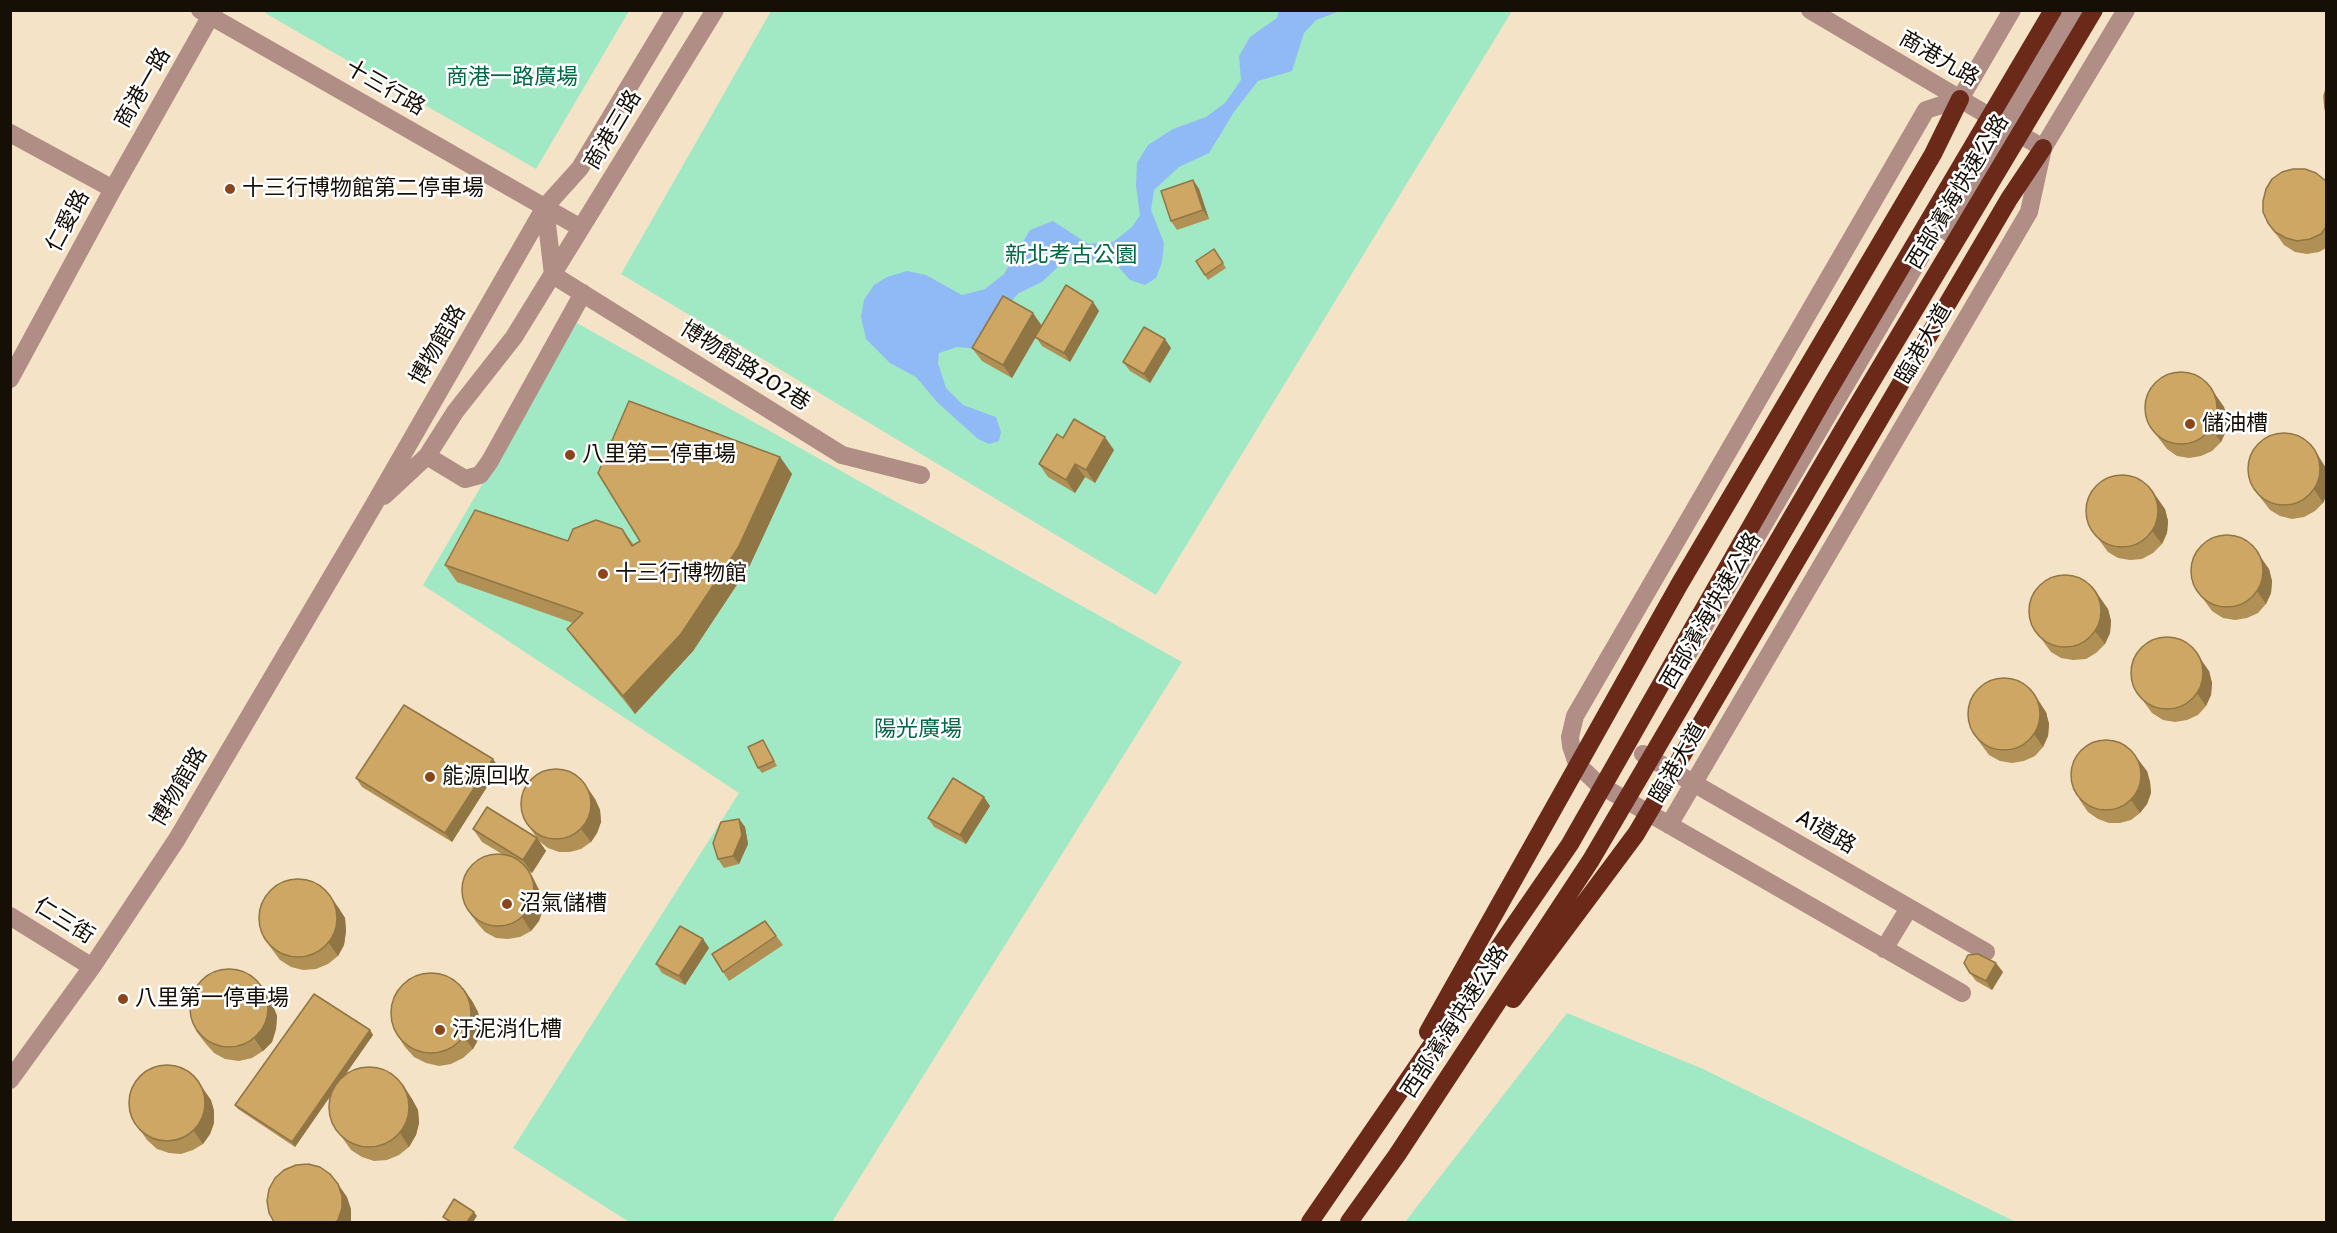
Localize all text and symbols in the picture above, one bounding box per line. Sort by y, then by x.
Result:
street label: 商港九路 [1894,26,1984,92]
street label: 商港一路 [110,43,176,133]
street label: 十三行路 [340,55,430,121]
park label: 商港一路廣場 [446,65,578,91]
street label: 商港三路 [579,85,647,175]
street label: 西部濱海快速公路 [1901,110,2015,274]
place label: 十三行博物館第二停車場 [242,176,484,202]
marker: 十三行博物館第二停車場 [223,182,237,196]
street label: 仁愛路 [41,186,95,256]
park label: 新北考古公園 [1005,243,1137,269]
street label: 臨港大道 [1891,299,1957,389]
street label: 博物館路 [405,300,471,390]
street label: 博物館路202巷 [675,315,815,417]
place label: 儲油槽 [2202,411,2268,437]
marker: 儲油槽 [2183,417,2197,431]
place label: 八里第二停車場 [582,442,736,468]
marker: 八里第二停車場 [563,448,577,462]
street label: 西部濱海快速公路 [1656,528,1766,694]
place label: 十三行博物館 [615,561,747,587]
marker: 十三行博物館 [596,567,610,581]
park label: 陽光廣場 [874,717,962,743]
street label: 臨港大道 [1645,718,1711,808]
street label: 博物館路 [145,742,213,832]
place label: 能源回收 [442,764,530,790]
marker: 能源回收 [423,770,437,784]
street label: A1道路 [1792,804,1860,860]
place label: 沼氣儲槽 [519,891,607,917]
street label: 仁三街 [29,892,99,950]
marker: 沼氣儲槽 [500,897,514,911]
street label: 西部濱海快速公路 [1396,941,1514,1103]
place label: 八里第一停車場 [135,986,289,1012]
marker: 八里第一停車場 [116,992,130,1006]
place label: 汙泥消化槽 [452,1017,562,1043]
marker: 汙泥消化槽 [433,1023,447,1037]

